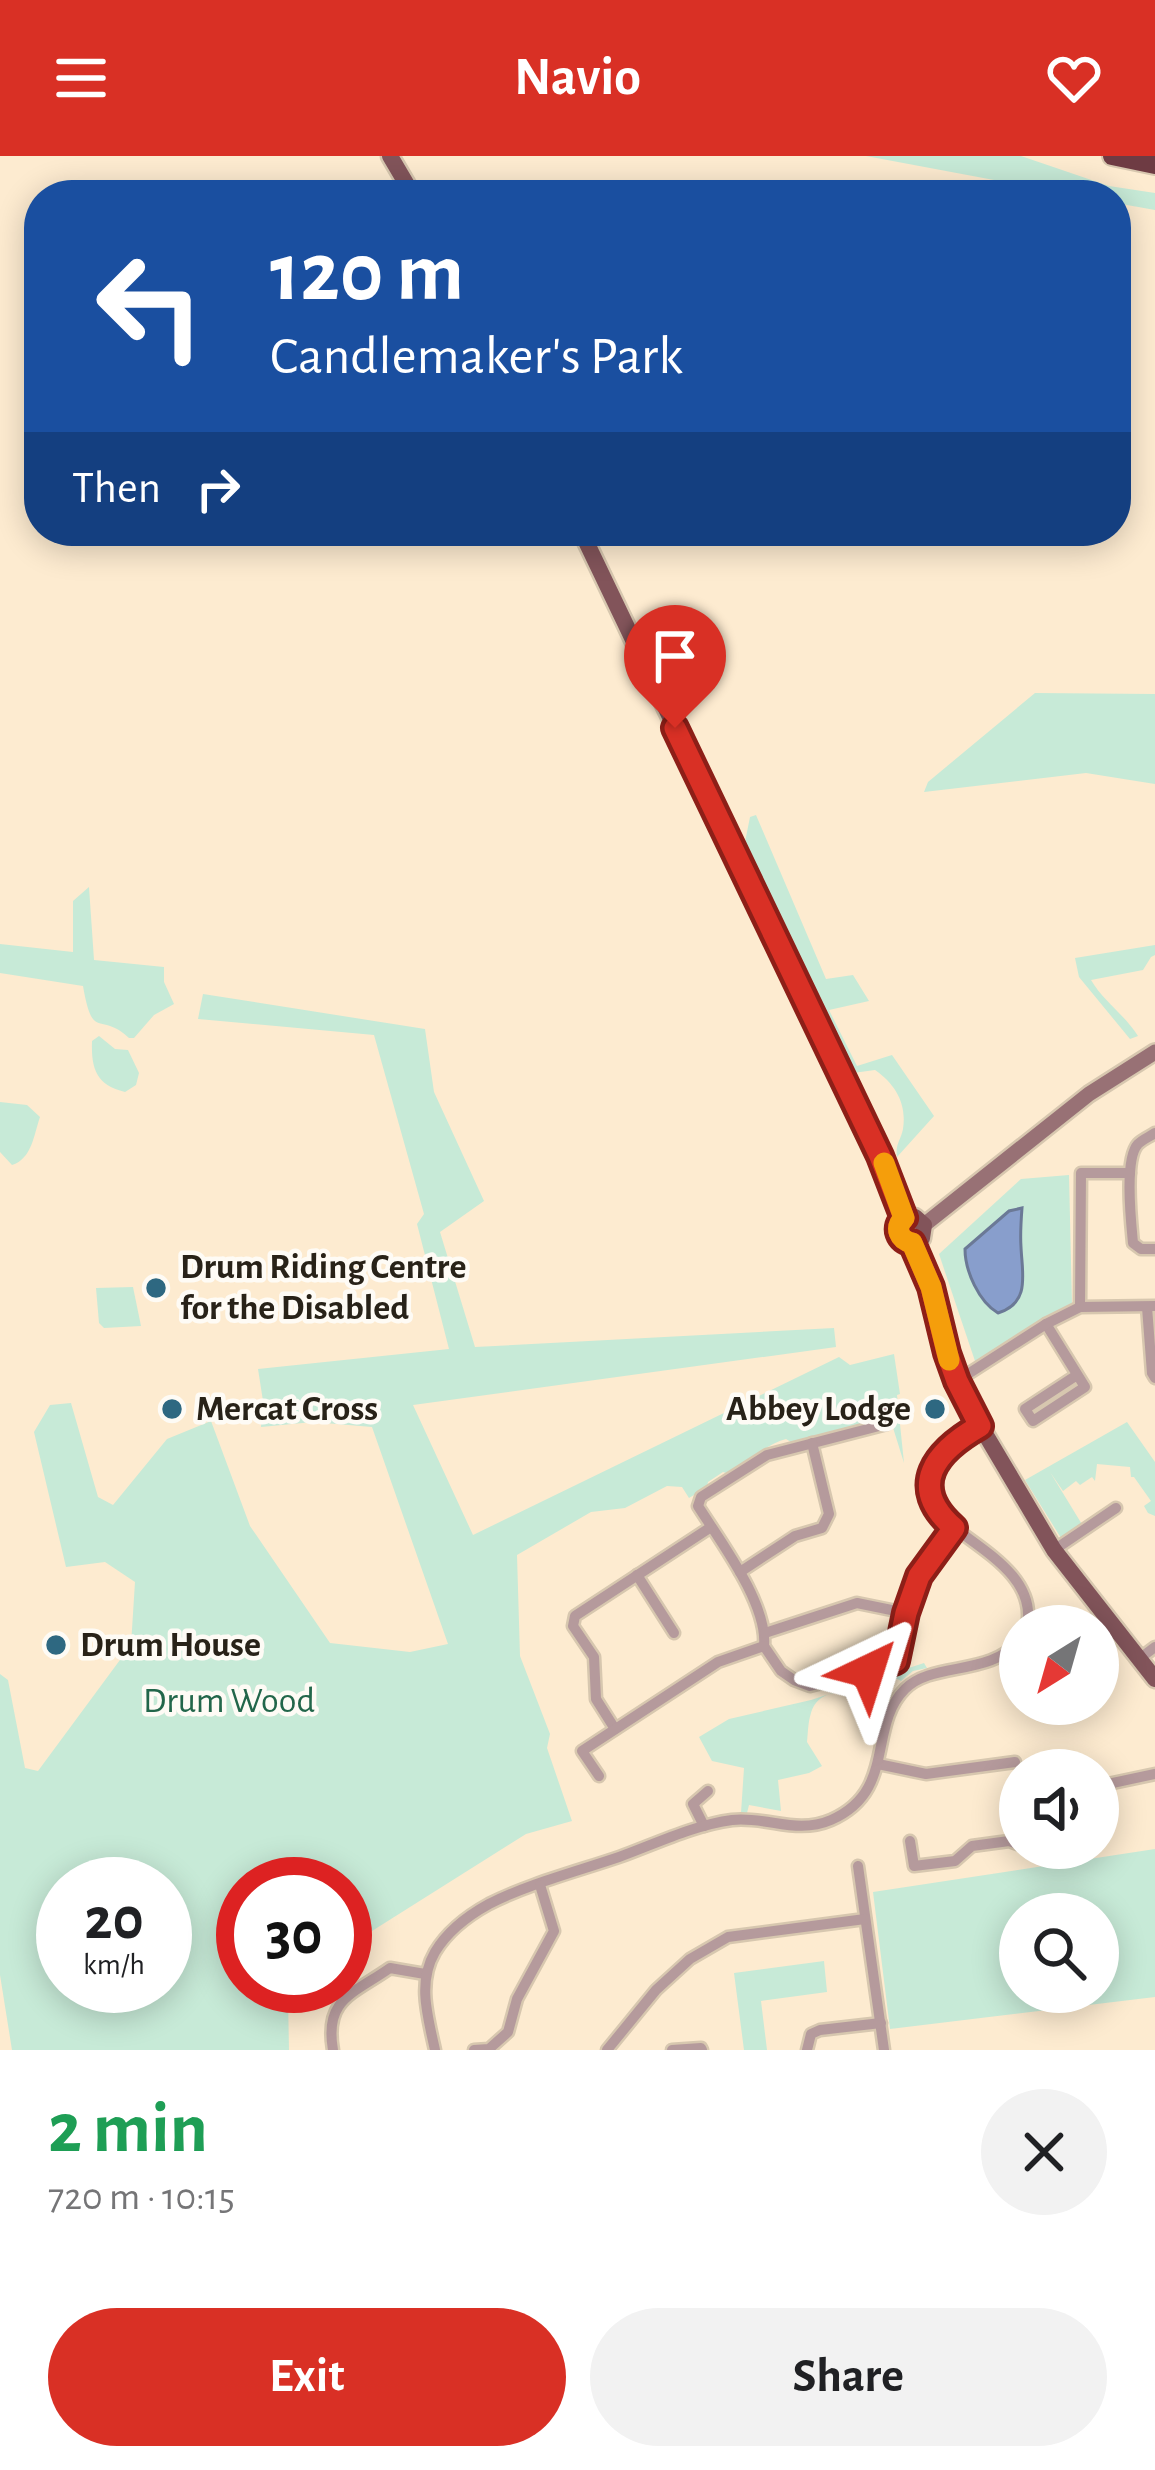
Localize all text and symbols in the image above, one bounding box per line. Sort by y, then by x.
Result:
icon: menu [48,45,114,111]
icon: heart [1041,45,1107,111]
text: Navio [514,51,641,105]
icon: left [72,228,228,384]
text: 120 m [270,232,464,316]
text: Candlemaker's Park [270,330,683,384]
icon: right [185,456,251,522]
text: Then [72,466,161,511]
pin [624,605,726,728]
icon: arrive [642,623,708,689]
place label: Drum Riding Centre for the Disabled [180,1249,466,1326]
marker: Drum Riding Centre for the Disabled [143,1275,169,1301]
place label: Mercat Cross [196,1391,378,1427]
place label: Abbey Lodge [726,1391,911,1427]
marker: Mercat Cross [159,1396,185,1422]
marker: Abbey Lodge [922,1396,948,1422]
north arrow [999,1605,1119,1725]
map controls [999,1605,1119,2013]
position arrow [805,1608,931,1734]
place label: Drum House [80,1627,261,1663]
marker: Drum House [43,1632,69,1658]
park label: Drum Wood [143,1683,315,1719]
button: sound [999,1749,1119,1869]
speed limit sign: 30 [216,1857,372,2013]
text: 20 [84,1890,144,1950]
button: search [999,1893,1119,2013]
text: km/h [83,1950,145,1980]
button: close [981,2089,1107,2215]
text: 2 min [48,2093,208,2165]
text: 720 m · 10:15 [48,2178,235,2217]
button: Exit [48,2308,566,2446]
button: Share [590,2308,1107,2446]

